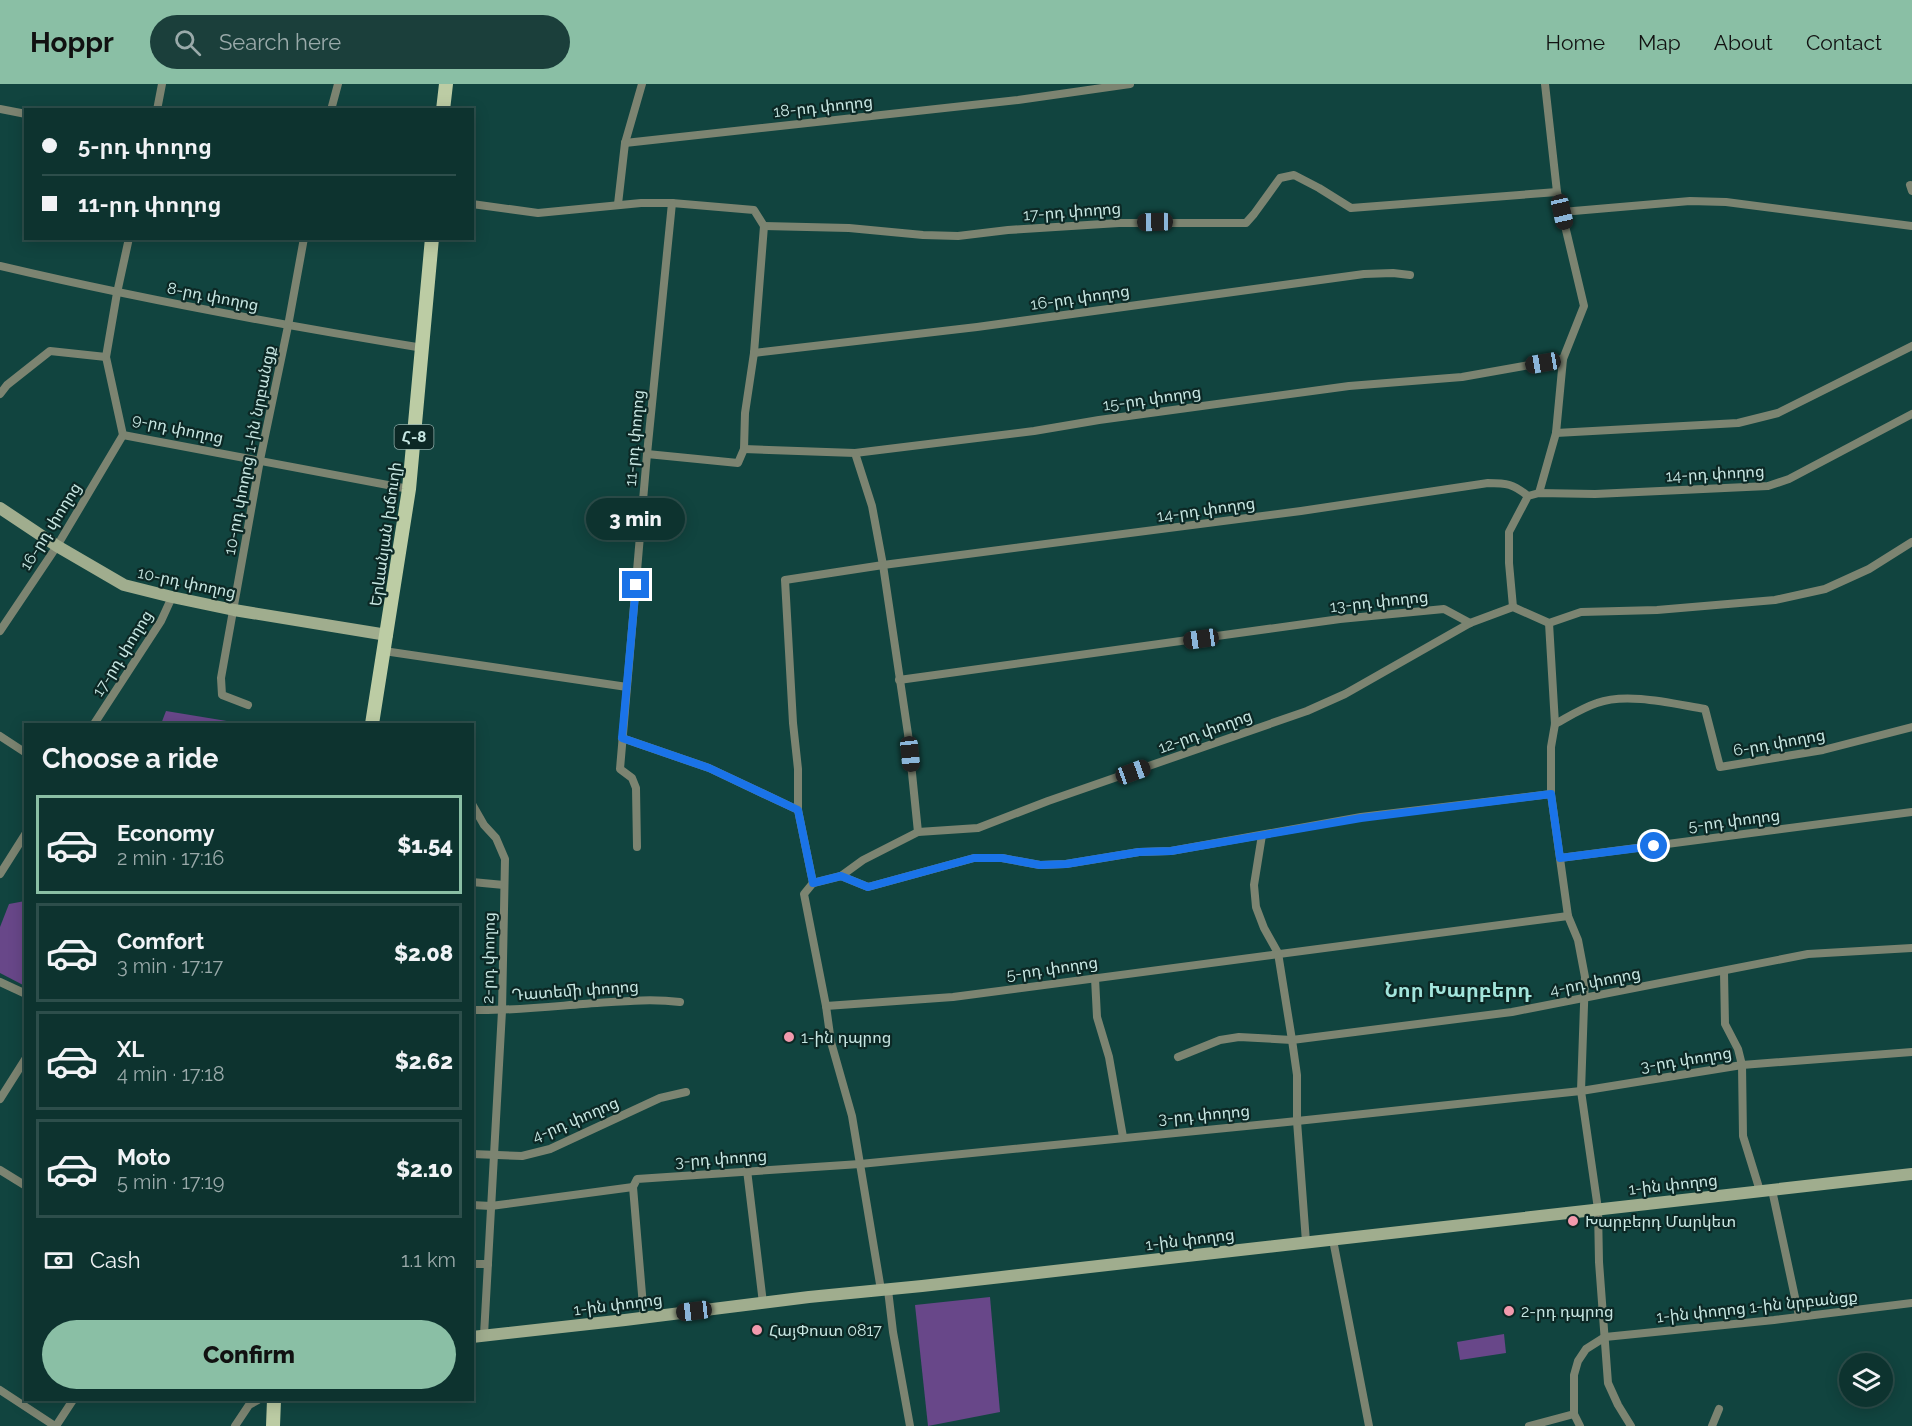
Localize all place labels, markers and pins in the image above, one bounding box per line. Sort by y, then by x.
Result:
place label: 1-ին դպրոց [801,1028,891,1047]
marker: 1-ին դպրոց [782,1030,796,1044]
place label: Խարբերդ Մարկետ [1585,1212,1736,1231]
marker: Խարբերդ Մարկետ [1566,1214,1580,1228]
place label: 2-րդ դպրոց [1521,1302,1614,1321]
marker: 2-րդ դպրոց [1502,1304,1516,1318]
place label: ՀայՓոստ 0817 [769,1321,882,1340]
marker: ՀայՓոստ 0817 [750,1323,764,1337]

